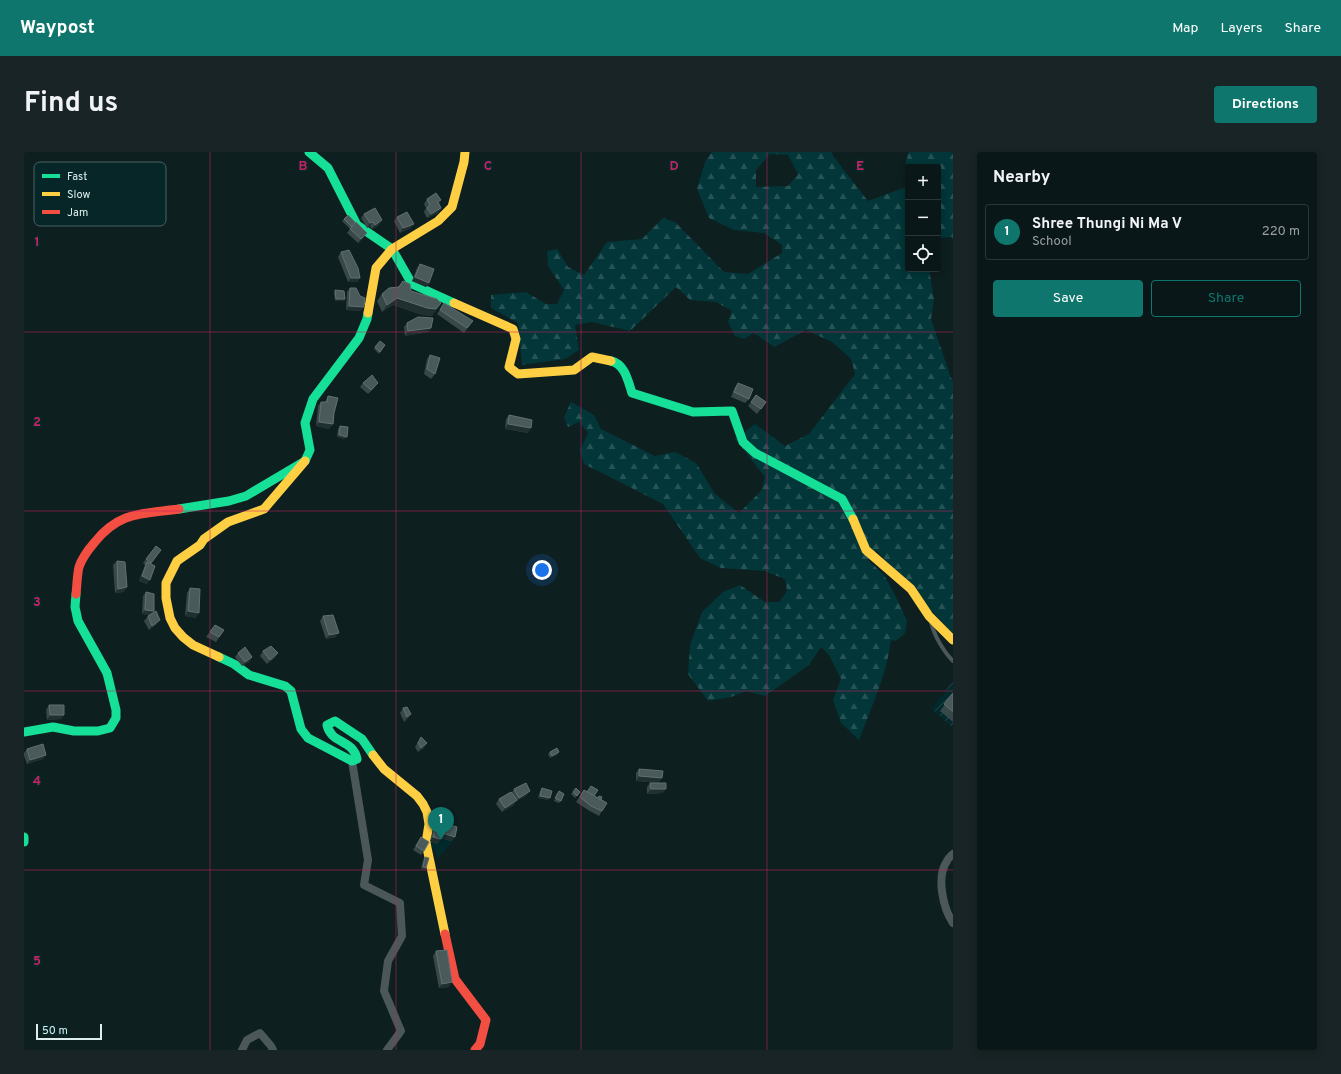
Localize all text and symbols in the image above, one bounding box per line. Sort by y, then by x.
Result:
text: Waypost [20,16,95,40]
text: Map [1172,20,1198,37]
text: Layers [1220,20,1262,37]
text: Share [1284,20,1321,37]
text: Find us [24,86,118,122]
button: Directions [1214,86,1317,123]
text: B [299,159,308,175]
text: C [484,159,492,175]
text: D [669,159,679,175]
text: E [856,159,864,175]
legend [34,162,166,226]
map controls [905,164,941,272]
button: + [905,164,941,200]
text: Nearby [993,167,1050,189]
text: Fast [67,170,87,184]
text: Slow [67,188,90,202]
button: − [905,200,941,236]
text: Jam [67,206,88,220]
text: Shree Thungi Ni Ma V [1032,215,1182,234]
text: 1 [1004,224,1010,240]
text: 220 m [1262,224,1300,240]
text: School [1032,234,1072,250]
text: 1 [34,235,40,251]
button: locate [905,236,941,272]
button: Save [993,280,1143,317]
button: Share [1151,280,1301,317]
text: 2 [33,415,41,431]
your location [532,560,552,580]
text: 3 [33,595,41,611]
text: 4 [33,774,41,790]
pin: 1 [428,807,454,840]
text: 5 [33,954,41,970]
scale bar [36,1022,102,1041]
text: 50 m [42,1024,68,1038]

